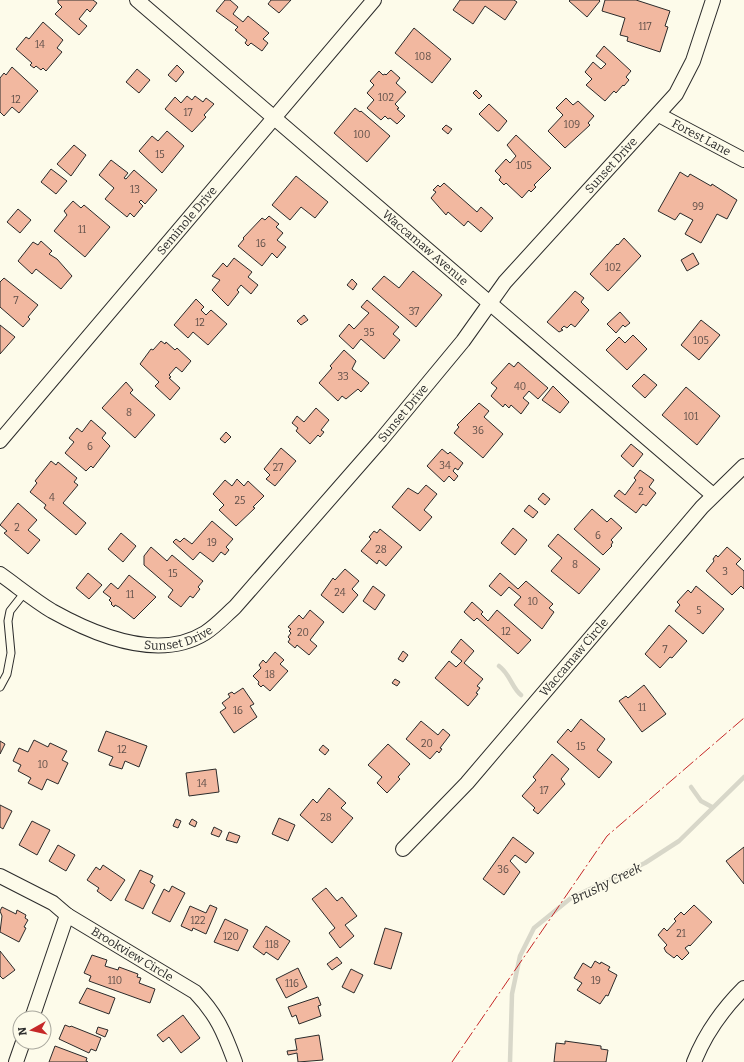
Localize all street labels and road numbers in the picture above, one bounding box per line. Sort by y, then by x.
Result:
street label: Forest Lane [670,116,733,159]
street label: Sunset Drive [582,134,640,196]
street label: Seminole Drive [154,184,220,258]
street label: Waccamaw Avenue [380,207,471,288]
street label: Sunset Drive [375,382,431,445]
street label: Waccamaw Circle [537,615,611,699]
street label: Sunset Drive [144,623,215,653]
street label: Brookview Circle [89,924,176,984]

